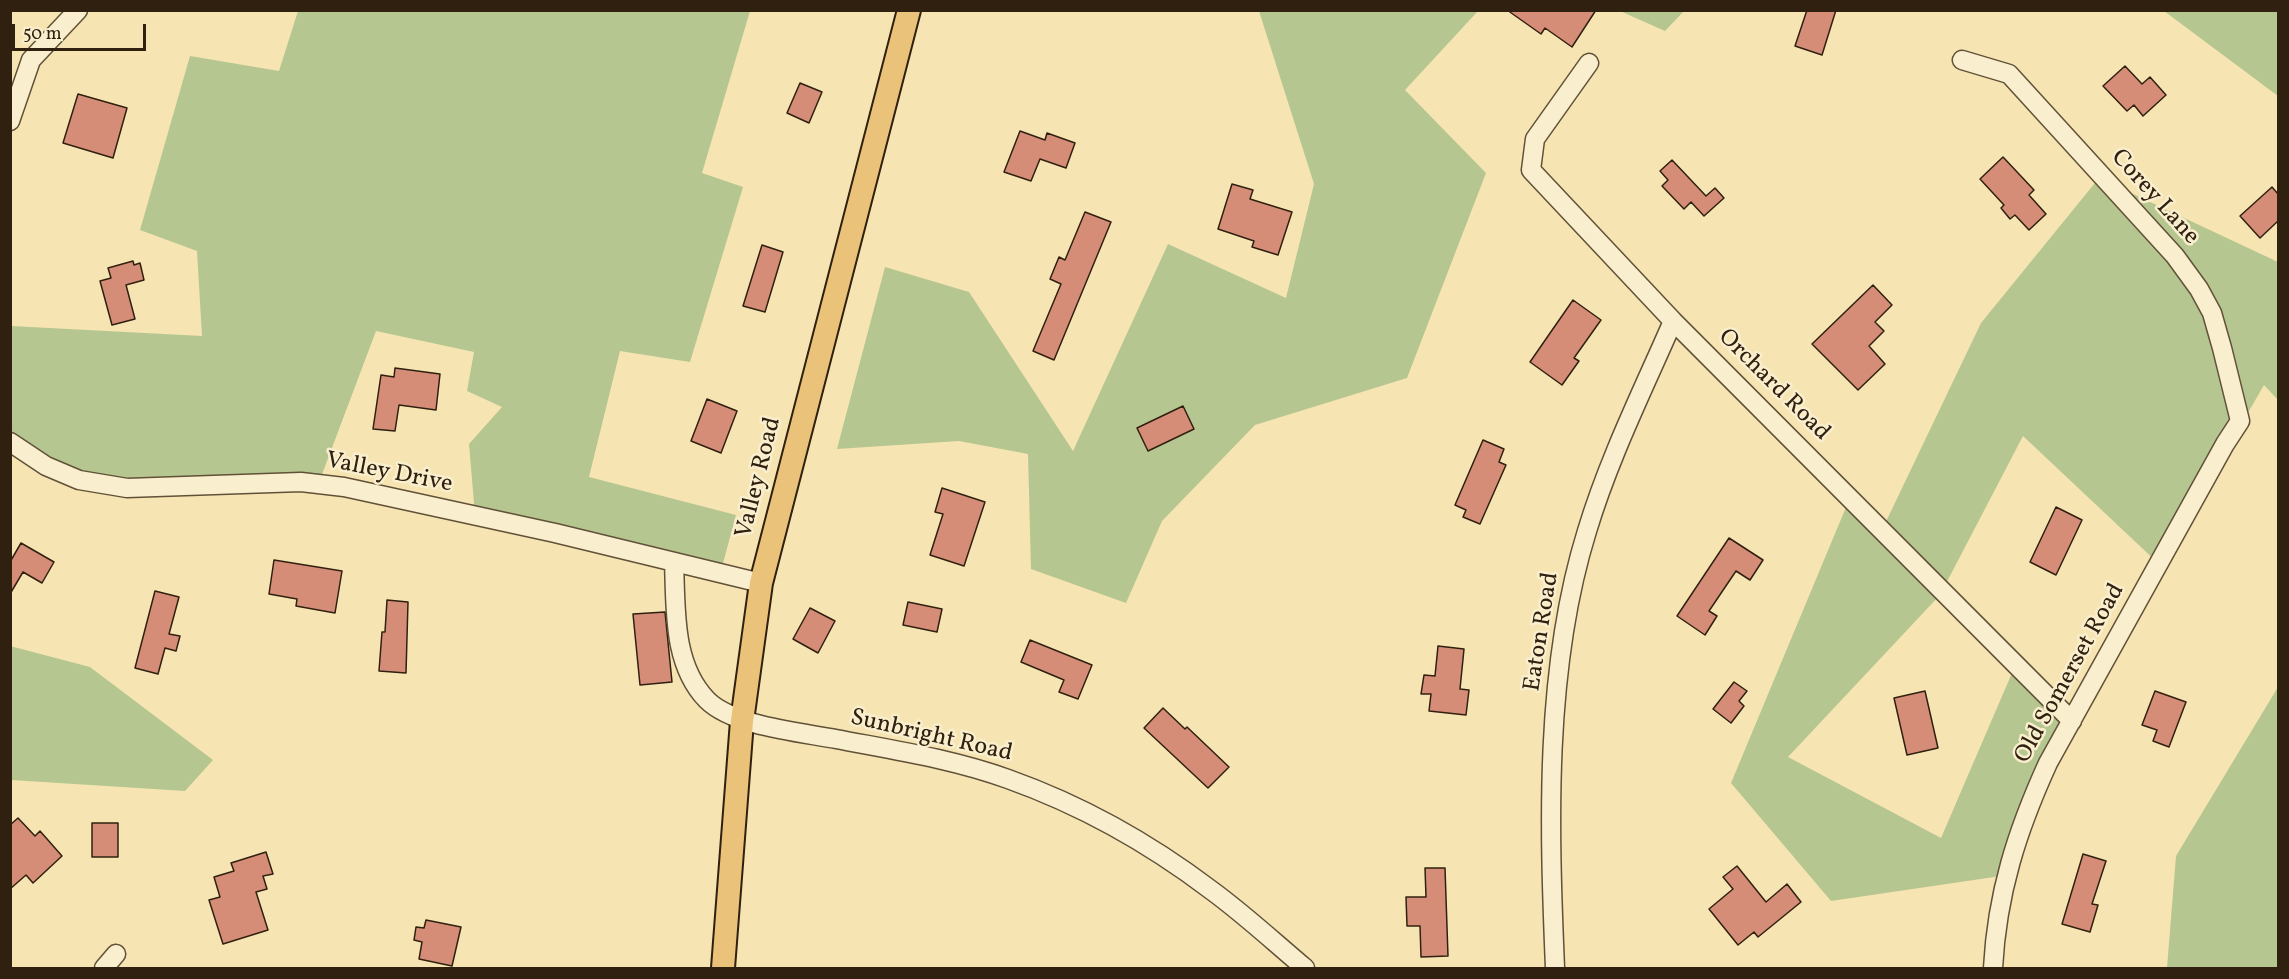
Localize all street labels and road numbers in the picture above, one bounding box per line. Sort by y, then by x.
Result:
street label: Corey Lane [2104,144,2204,252]
street label: Orchard Road [1711,324,1835,448]
street label: Valley Road [731,414,789,542]
street label: Valley Drive [323,448,455,500]
street label: Eaton Road [1519,570,1567,694]
street label: Old Somerset Road [2010,579,2132,769]
street label: Sunbright Road [847,704,1015,770]

